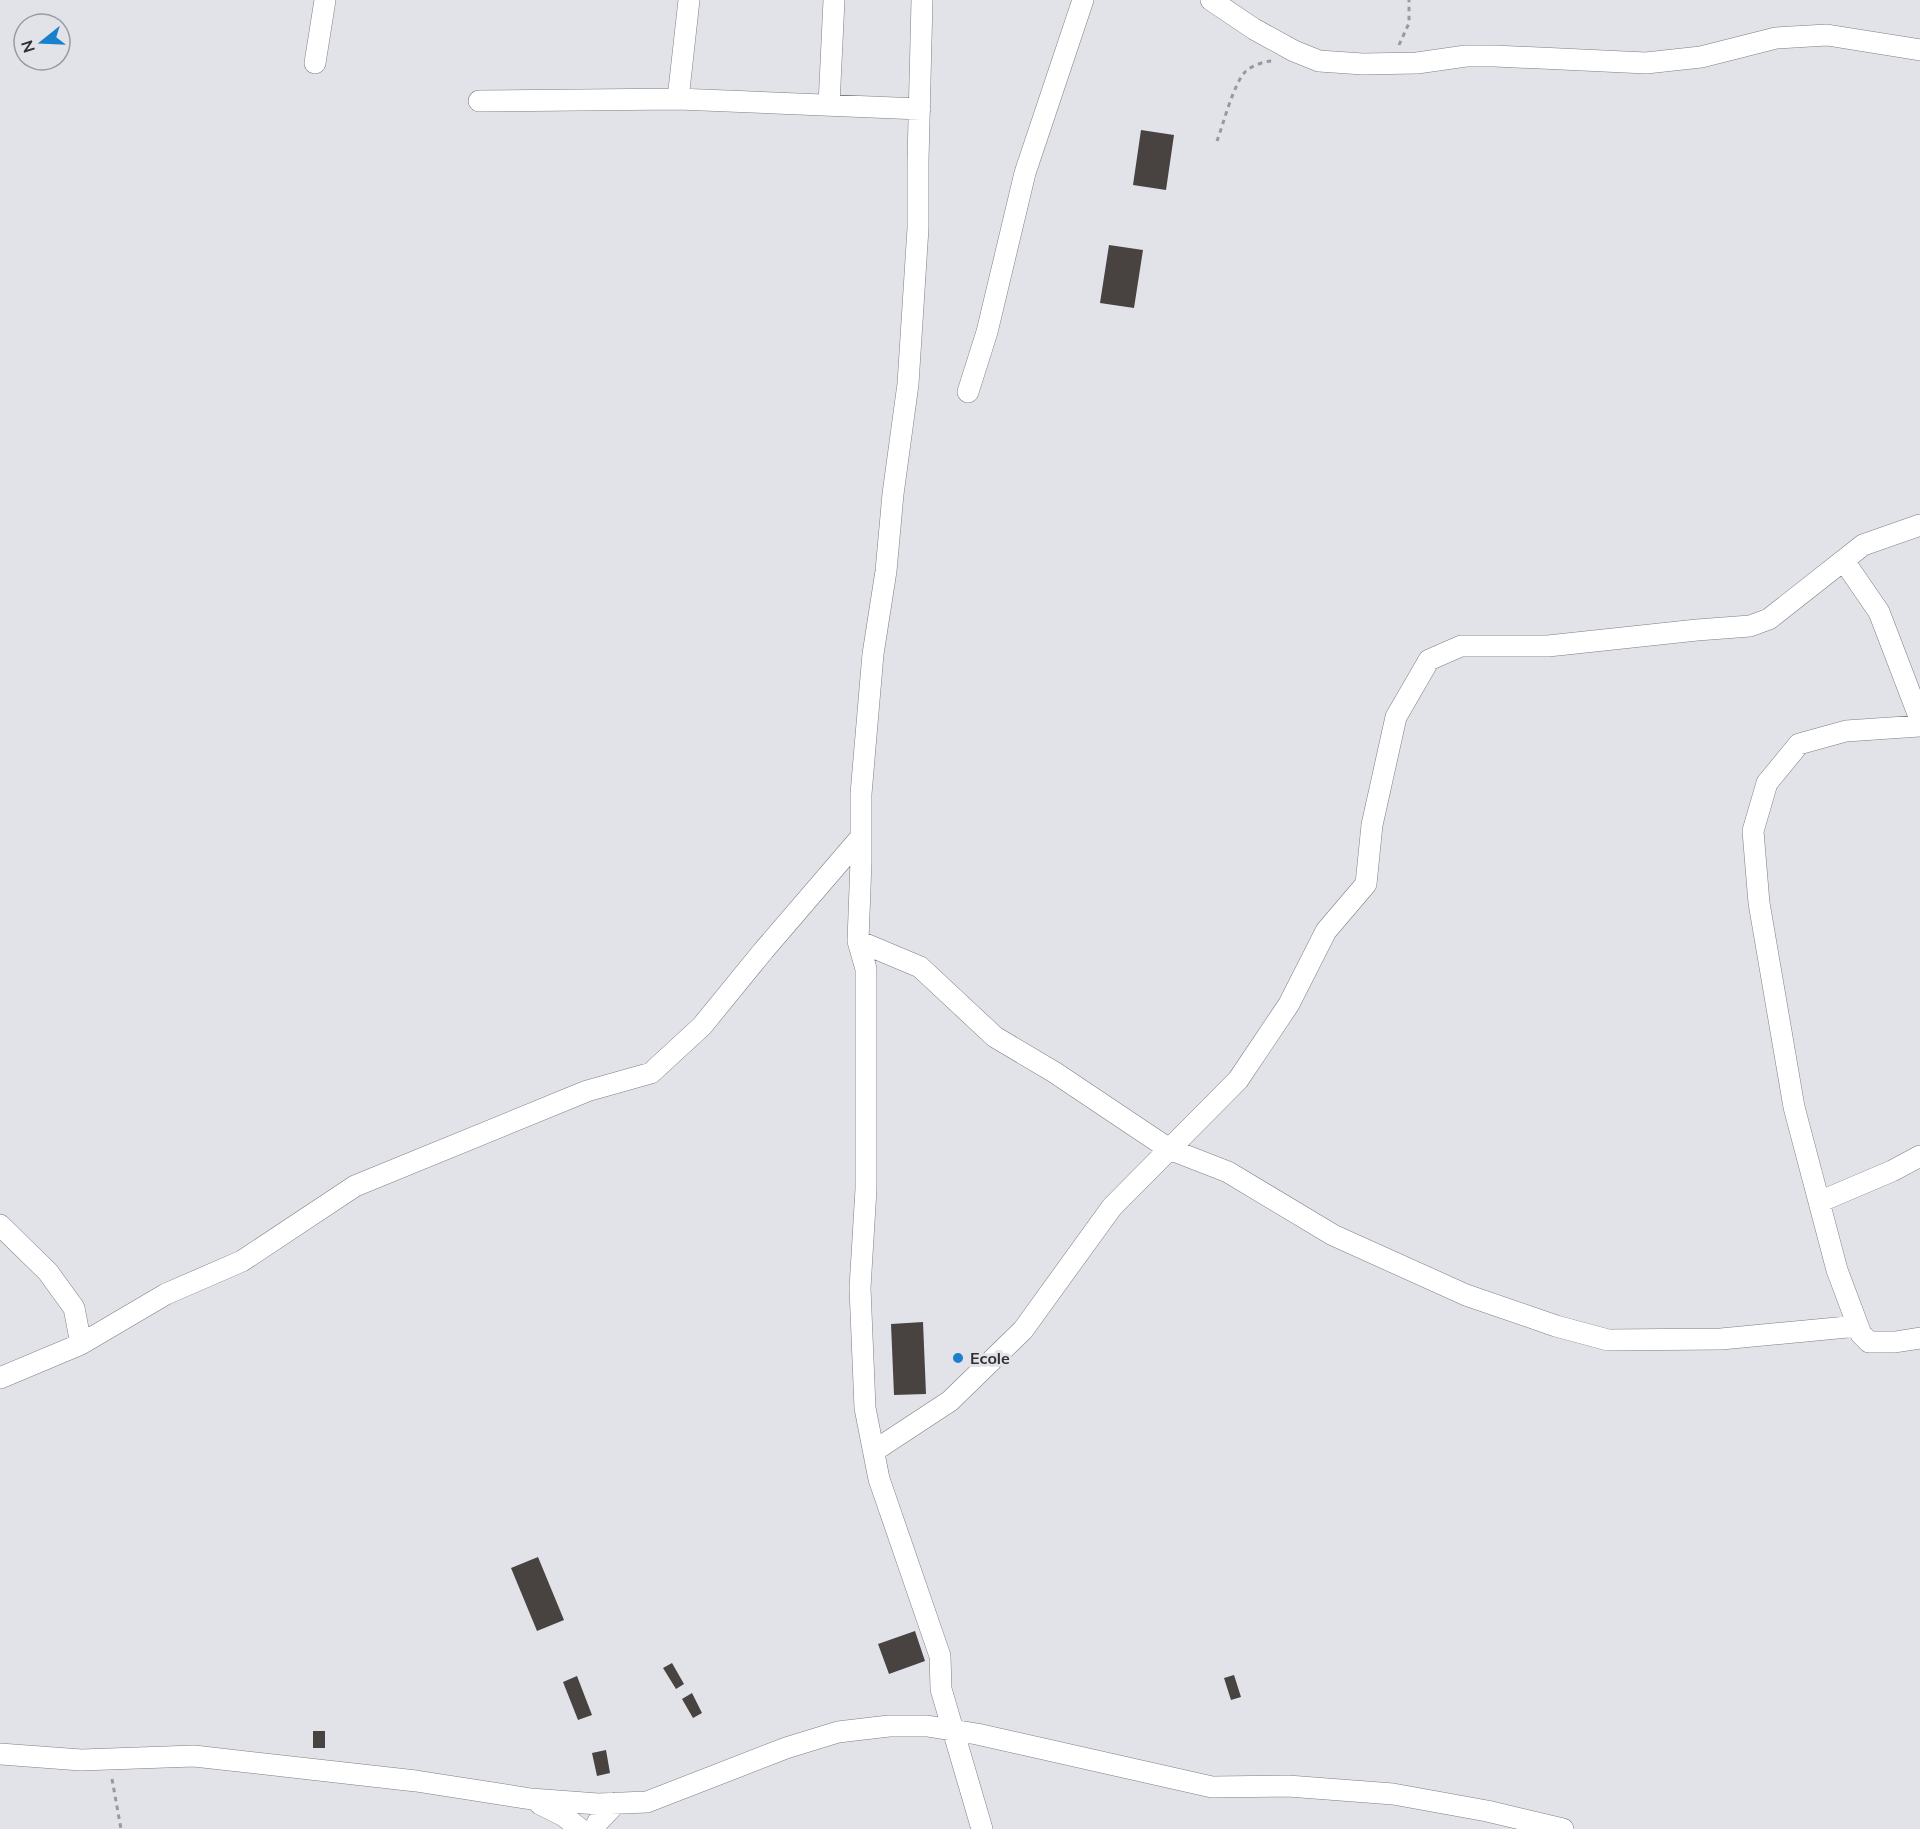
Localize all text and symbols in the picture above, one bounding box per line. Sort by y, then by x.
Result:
north arrow [12,12,72,72]
text: N [16,38,39,55]
place label: Ecole [970,1348,1010,1368]
marker: Ecole [951,1351,965,1365]

